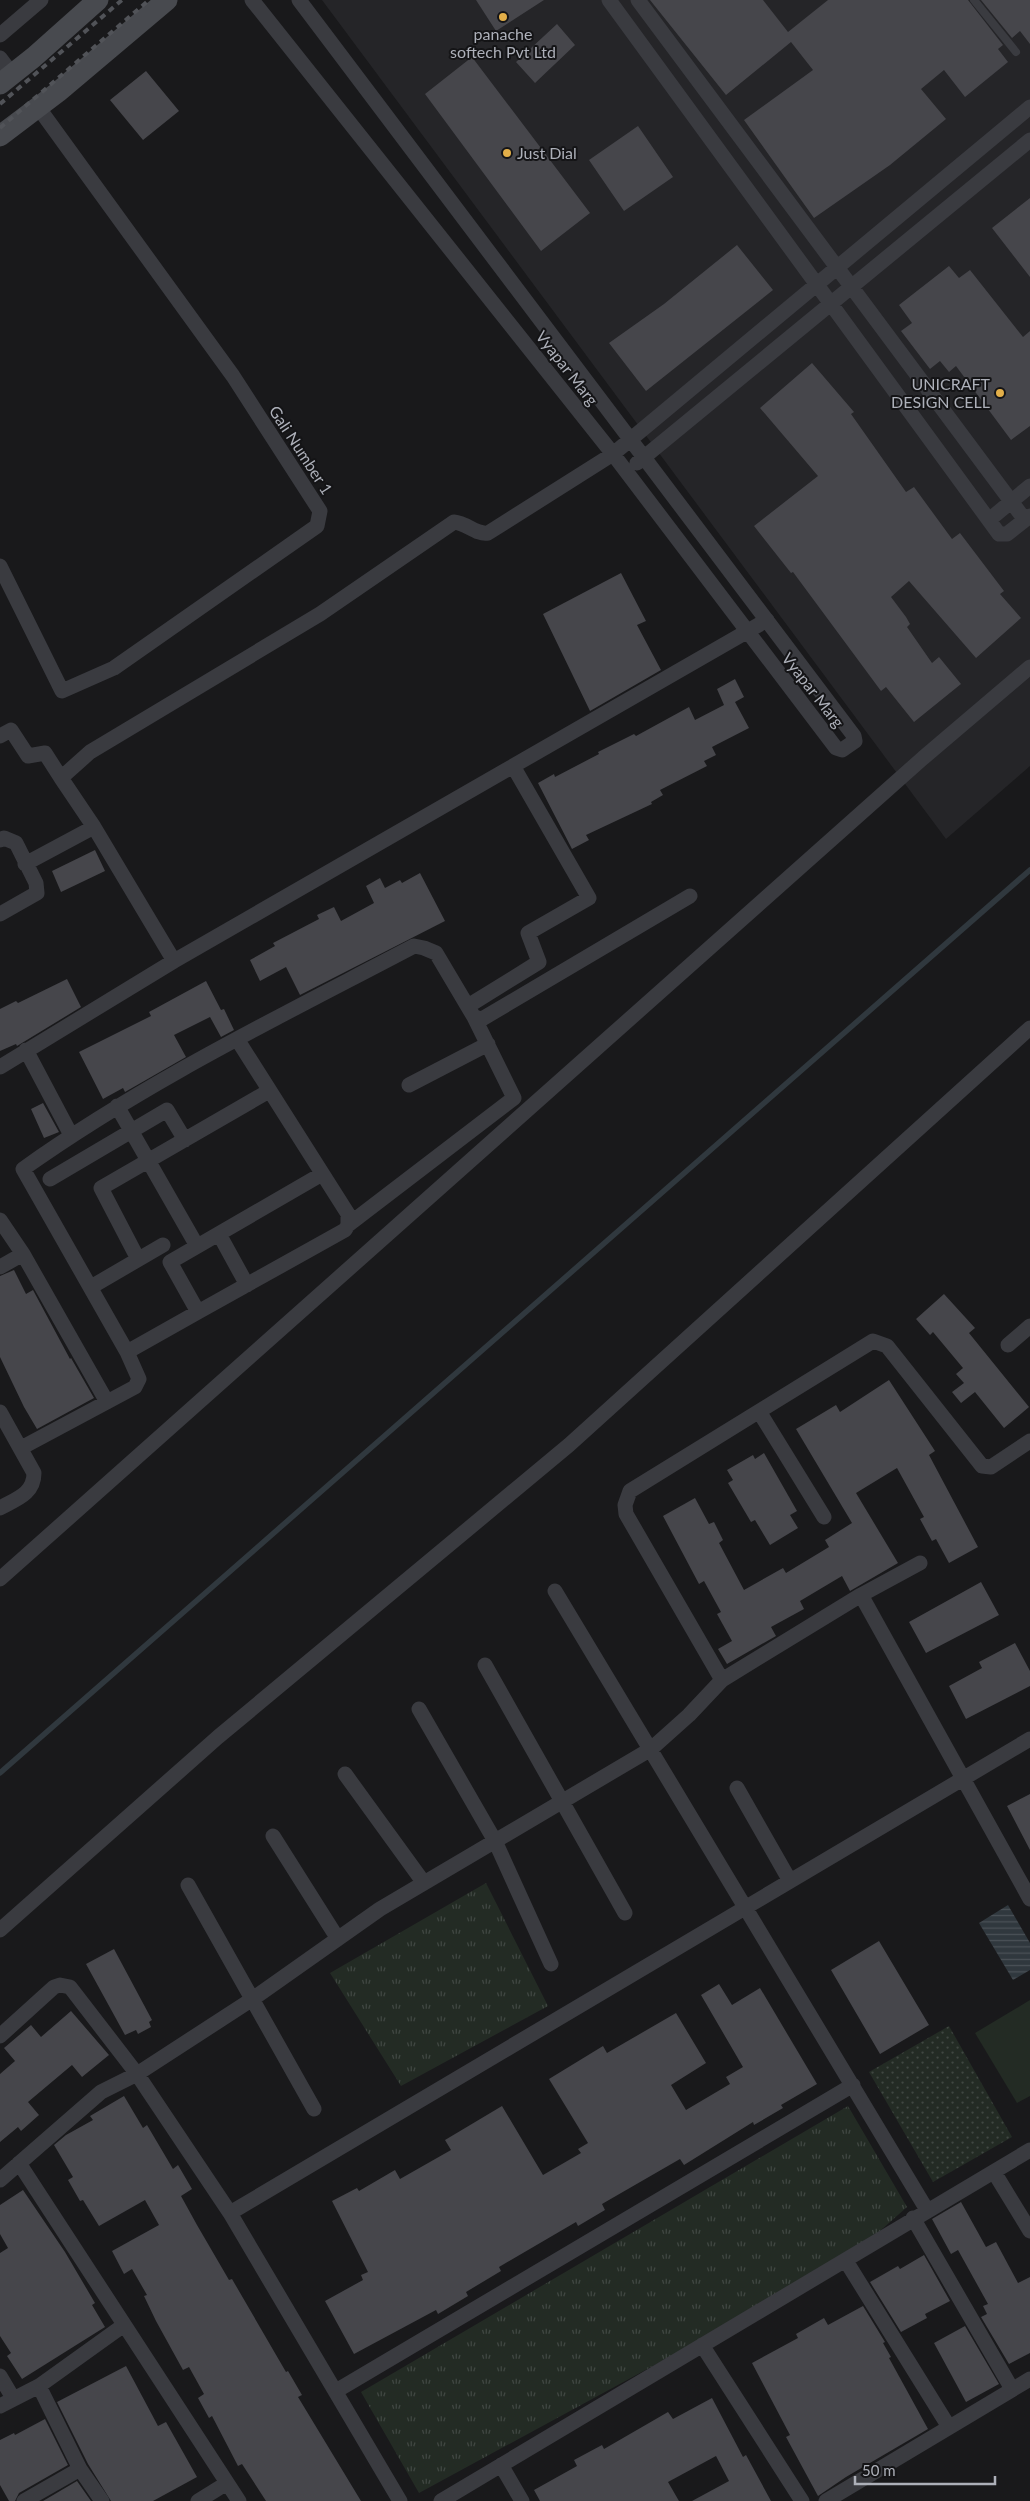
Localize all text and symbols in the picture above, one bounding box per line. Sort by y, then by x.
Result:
marker: panache softech Pvt Ltd [497,11,509,23]
place label: panache softech Pvt Ltd [450,24,556,61]
place label: Just Dial [517,143,577,162]
marker: Just Dial [501,147,513,159]
street label: Vyapar Marg [532,327,602,409]
place label: UNICRAFT DESIGN CELL [891,374,991,411]
marker: UNICRAFT DESIGN CELL [994,387,1006,399]
street label: Gali Number 1 [266,402,337,498]
street label: Vyapar Marg [778,649,848,731]
scale bar [855,2454,995,2486]
text: 50 m [862,2461,896,2479]

